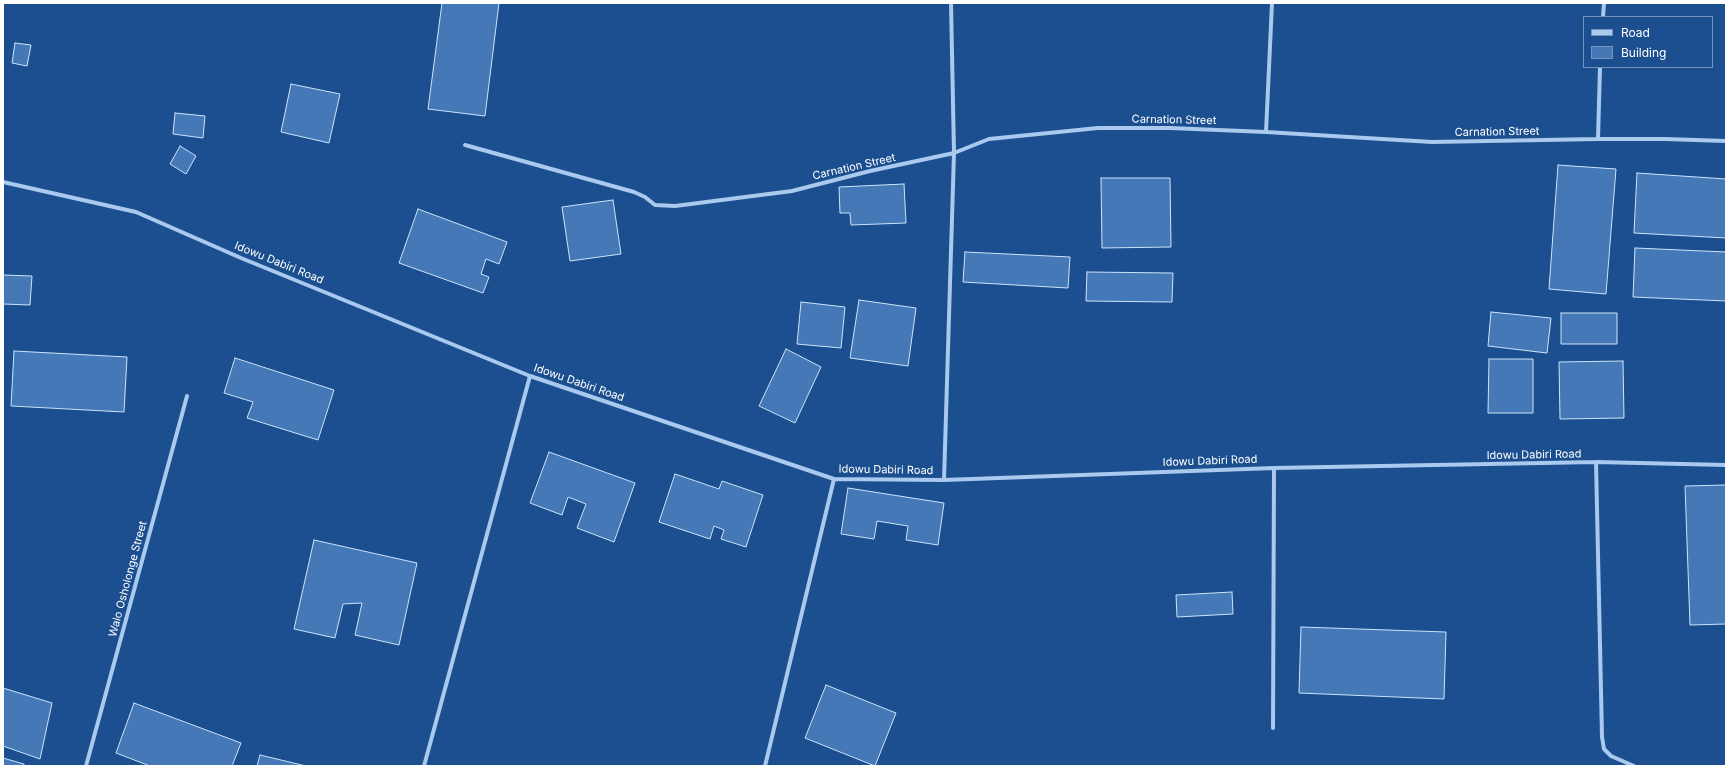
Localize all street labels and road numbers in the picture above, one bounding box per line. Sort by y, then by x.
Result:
street label: Carnation Street [1132,113,1216,127]
street label: Carnation Street [1455,125,1539,139]
street label: Carnation Street [811,151,897,183]
street label: Idowu Dabiri Road [233,239,325,287]
street label: Idowu Dabiri Road [532,361,626,405]
street label: Idowu Dabiri Road [1486,448,1582,462]
street label: Idowu Dabiri Road [1162,453,1258,469]
street label: Idowu Dabiri Road [838,463,934,477]
street label: Walo Osholonge Street [106,520,150,638]

